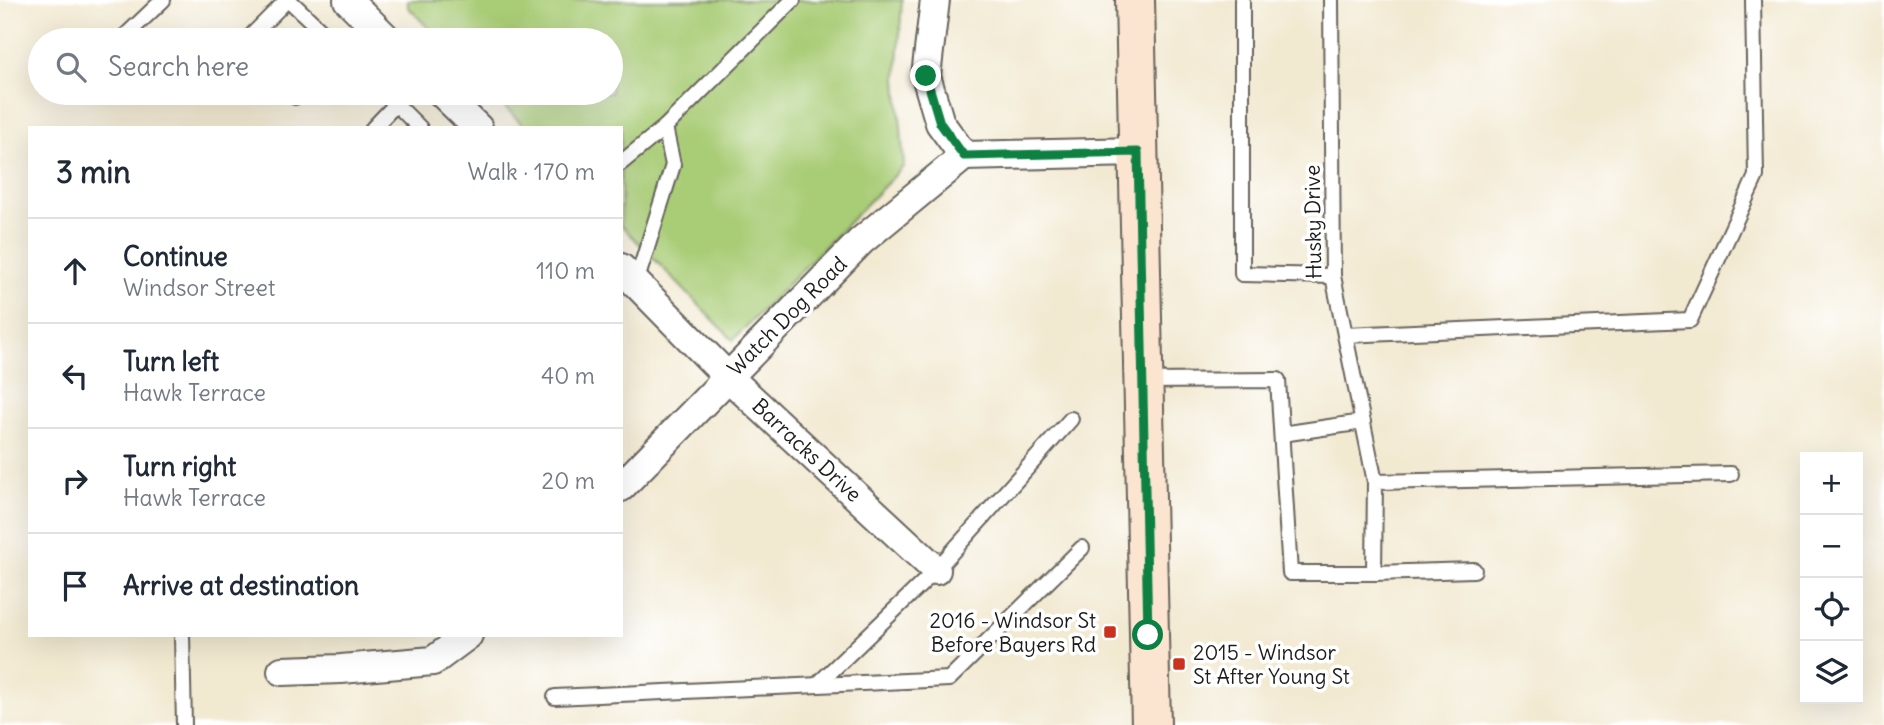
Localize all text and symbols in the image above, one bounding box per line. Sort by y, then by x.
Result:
search box [28,28,623,105]
icon: search [52,48,90,86]
text: Search here [108,50,249,83]
route end [910,60,941,91]
text: 3 min [56,153,131,191]
text: Walk · 170 m [468,157,595,186]
street label: Husky Drive [1299,165,1327,279]
text: Continue [123,240,228,273]
street label: Watch Dog Road [722,251,852,381]
icon: ahead [56,252,94,290]
text: 110 m [536,256,595,285]
text: Windsor Street [123,273,276,302]
text: Turn left [123,345,219,378]
icon: left [56,357,94,395]
text: 40 m [541,361,595,390]
text: Hawk Terrace [123,378,266,407]
street label: Barracks Drive [747,392,867,508]
text: Turn right [123,450,236,483]
map controls [1800,452,1863,704]
button: + [1800,452,1863,515]
icon: right [56,462,94,500]
text: 20 m [542,466,595,495]
text: Hawk Terrace [123,483,266,512]
button: − [1800,515,1863,578]
icon: arrive [56,567,94,605]
text: Arrive at destination [123,569,359,602]
button: locate [1800,578,1863,641]
place label: 2016 - Windsor St Before Bayers Rd [930,607,1096,658]
route start [1132,619,1163,650]
marker: 2016 - Windsor St Before Bayers Rd [1102,624,1118,640]
place label: 2015 - Windsor St After Young St [1193,639,1350,690]
button: layers [1800,641,1863,704]
marker: 2015 - Windsor St After Young St [1171,656,1187,672]

